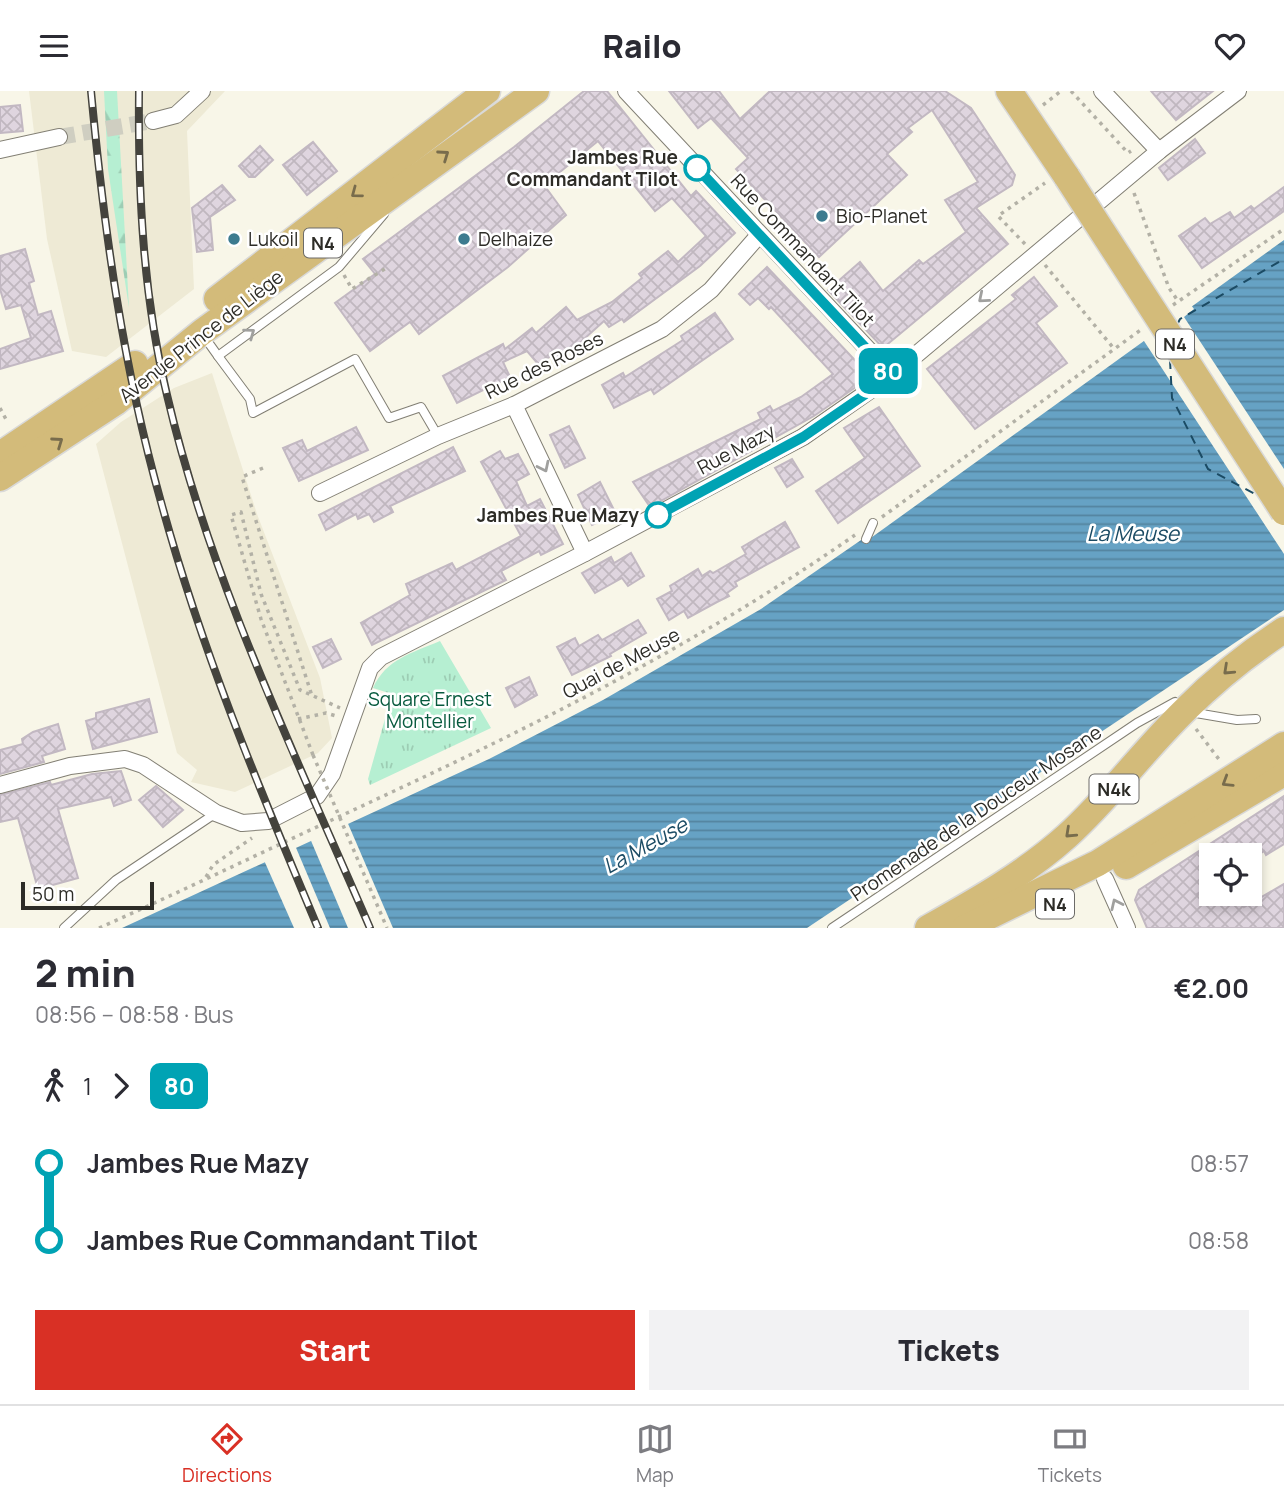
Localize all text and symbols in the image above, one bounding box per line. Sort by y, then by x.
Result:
text: Railo [602,24,682,68]
icon: menu [35,27,73,65]
icon: heart [1211,27,1249,65]
place label: Jambes Rue Commandant Tilot [507,144,678,192]
one-way arrow [436,151,449,163]
marker: Jambes Rue Commandant Tilot [684,155,710,181]
street label: Rue Commandant Tilot [725,168,881,332]
one-way arrow [351,185,363,197]
place label: Bio-Planet [836,203,928,229]
marker: Bio-Planet [814,208,830,224]
place label: Lukoil [248,226,298,252]
place label: Delhaize [478,226,553,252]
road number: N4 [304,229,342,258]
marker: Lukoil [226,231,242,247]
marker: Delhaize [456,231,472,247]
street label: Avenue Prince de Liège [114,264,288,408]
one-way arrow [979,290,992,302]
street label: Rue des Roses [481,325,607,405]
one-way arrow [242,329,255,342]
road number: N4 [1156,330,1194,359]
line badge: 80 [856,348,920,394]
text: 80 [873,354,903,387]
street label: Rue Mazy [693,418,779,480]
one-way arrow [50,438,63,450]
one-way arrow [535,460,549,472]
place label: Jambes Rue Mazy [477,502,639,528]
marker: Jambes Rue Mazy [645,502,671,528]
water label: La Meuse [1087,519,1181,547]
street label: Quai de Meuse [558,621,684,705]
one-way arrow [1223,661,1236,674]
park label: Square Ernest Montellier [368,686,492,734]
street label: Promenade de la Douceur Mosane [845,719,1107,907]
one-way arrow [1221,773,1234,786]
road number: N4k [1090,775,1138,803]
water label: La Meuse [598,810,694,880]
one-way arrow [1065,824,1078,837]
map controls [1199,843,1262,906]
button: locate [1199,843,1262,906]
scale bar [21,879,154,911]
text: 50 m [32,881,74,907]
road number: N4 [1036,889,1074,919]
one-way arrow [1110,899,1124,911]
text: 2 min [35,946,136,998]
text: €2.00 [1174,970,1249,1006]
text: 08:56 – 08:58 · Bus [35,998,234,1030]
icon: walk [35,1067,73,1105]
icon: forward [102,1067,140,1105]
text: 80 [164,1069,194,1102]
text: 1 [83,1070,92,1102]
text: Jambes Rue Mazy [87,1145,309,1181]
text: 08:57 [1190,1147,1249,1179]
text: Jambes Rue Commandant Tilot [87,1222,478,1258]
text: 08:58 [1188,1224,1249,1256]
button: Start [35,1310,635,1390]
button: Tickets [649,1310,1249,1390]
tab: Directions [182,1420,272,1488]
tab: Map [636,1420,674,1488]
tab: Tickets [1038,1420,1102,1488]

